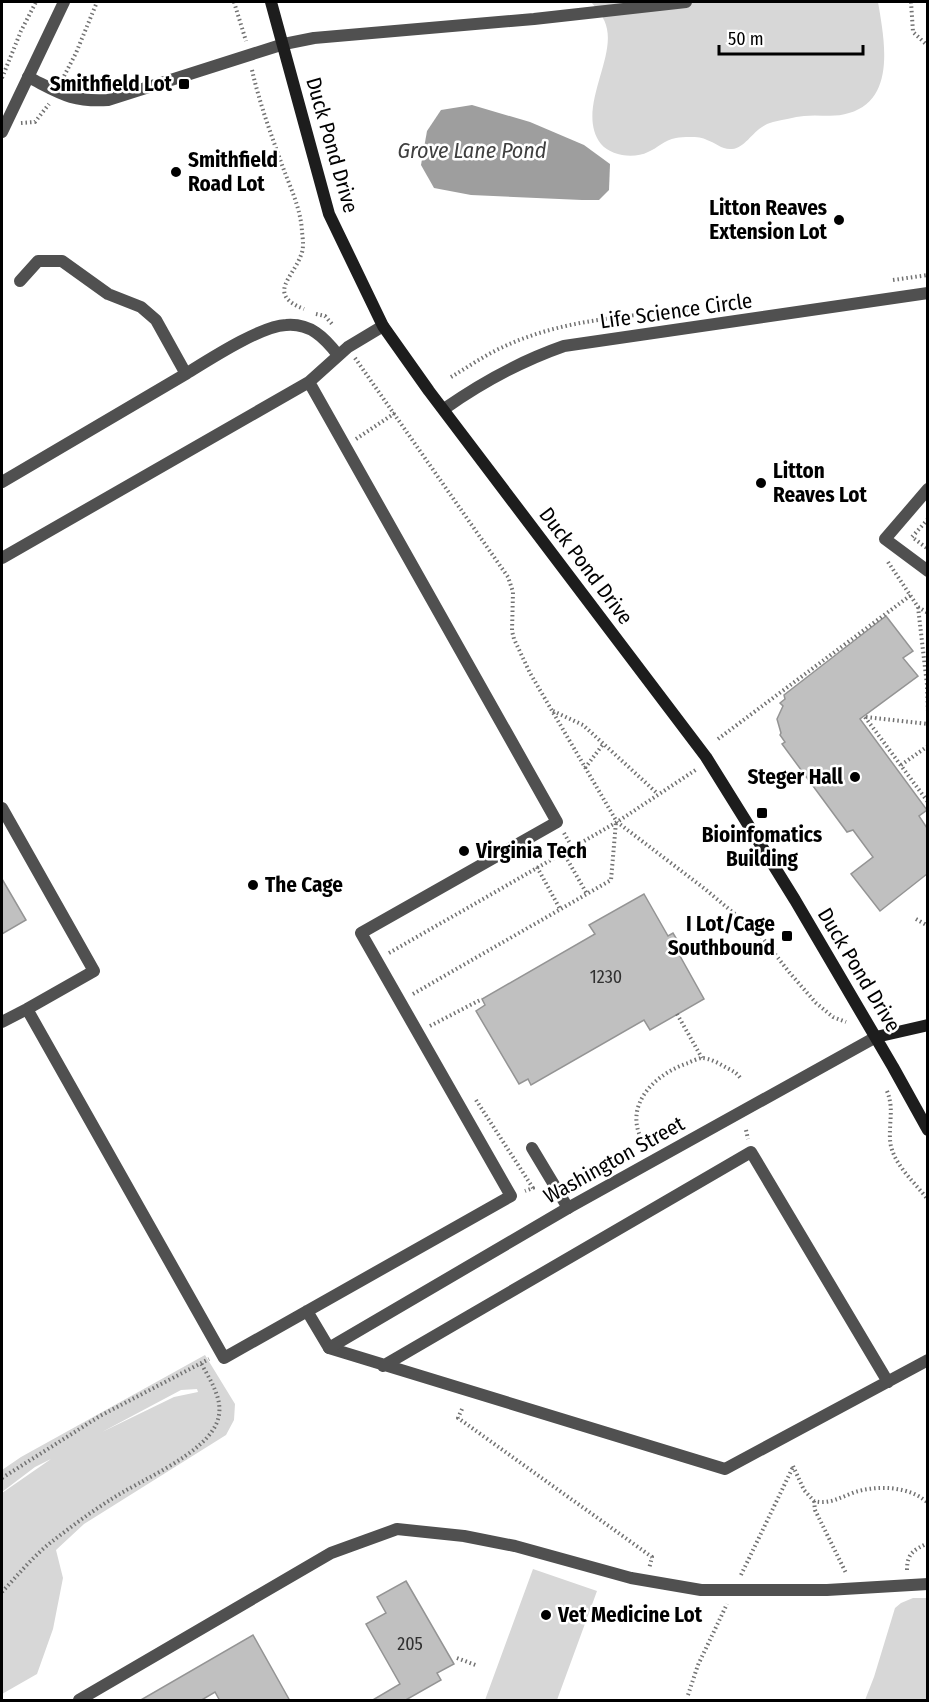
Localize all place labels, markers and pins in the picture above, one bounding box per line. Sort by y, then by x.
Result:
place label: Smithfield Lot [50,71,173,97]
marker: Smithfield Lot [177,77,191,91]
place label: Smithfield Road Lot [188,147,278,197]
marker: Smithfield Road Lot [169,165,183,179]
place label: Litton Reaves Extension Lot [709,195,828,245]
marker: Litton Reaves Extension Lot [832,213,846,227]
place label: Litton Reaves Lot [773,458,868,508]
marker: Litton Reaves Lot [754,476,768,490]
place label: Steger Hall [747,764,843,790]
marker: Steger Hall [848,770,862,784]
marker: Bioinfomatics Building [755,806,769,820]
place label: Bioinfomatics Building [702,822,822,872]
place label: Virginia Tech [475,838,587,864]
marker: Virginia Tech [457,844,471,858]
place label: The Cage [265,872,343,898]
marker: The Cage [246,878,260,892]
place label: I Lot/Cage Southbound [668,911,775,961]
marker: I Lot/Cage Southbound [780,929,794,943]
place label: Vet Medicine Lot [557,1602,703,1628]
marker: Vet Medicine Lot [539,1608,553,1622]

